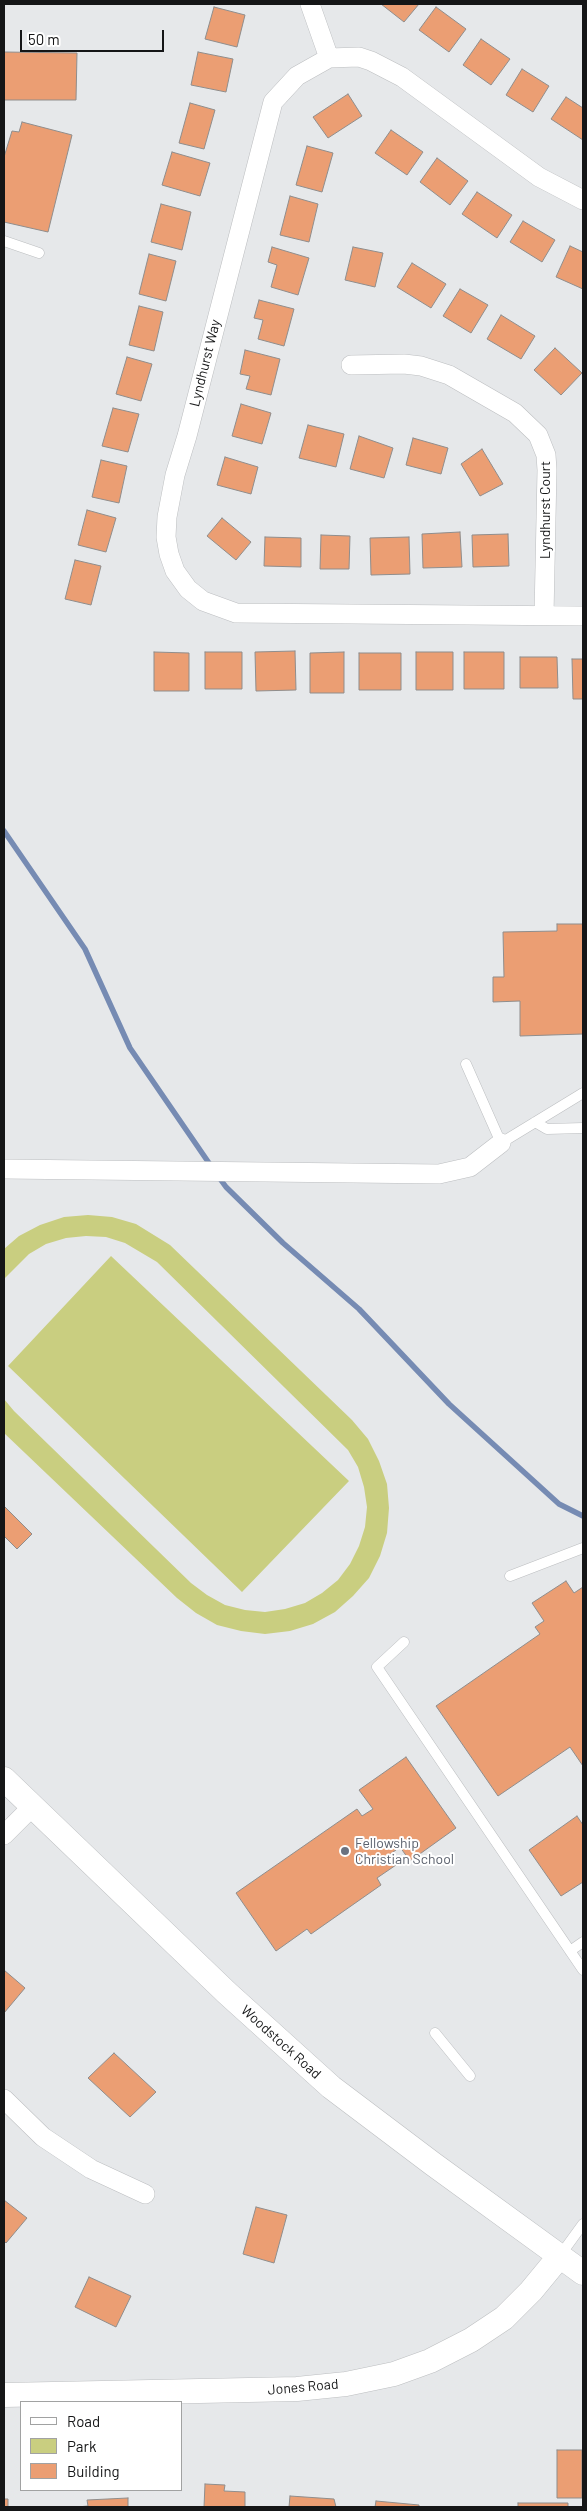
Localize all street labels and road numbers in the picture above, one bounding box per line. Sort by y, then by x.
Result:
street label: Lyndhurst Way [186,318,224,408]
street label: Lyndhurst Court [537,461,553,559]
street label: Woodstock Road [238,2002,324,2082]
street label: Jones Road [267,2376,339,2398]

